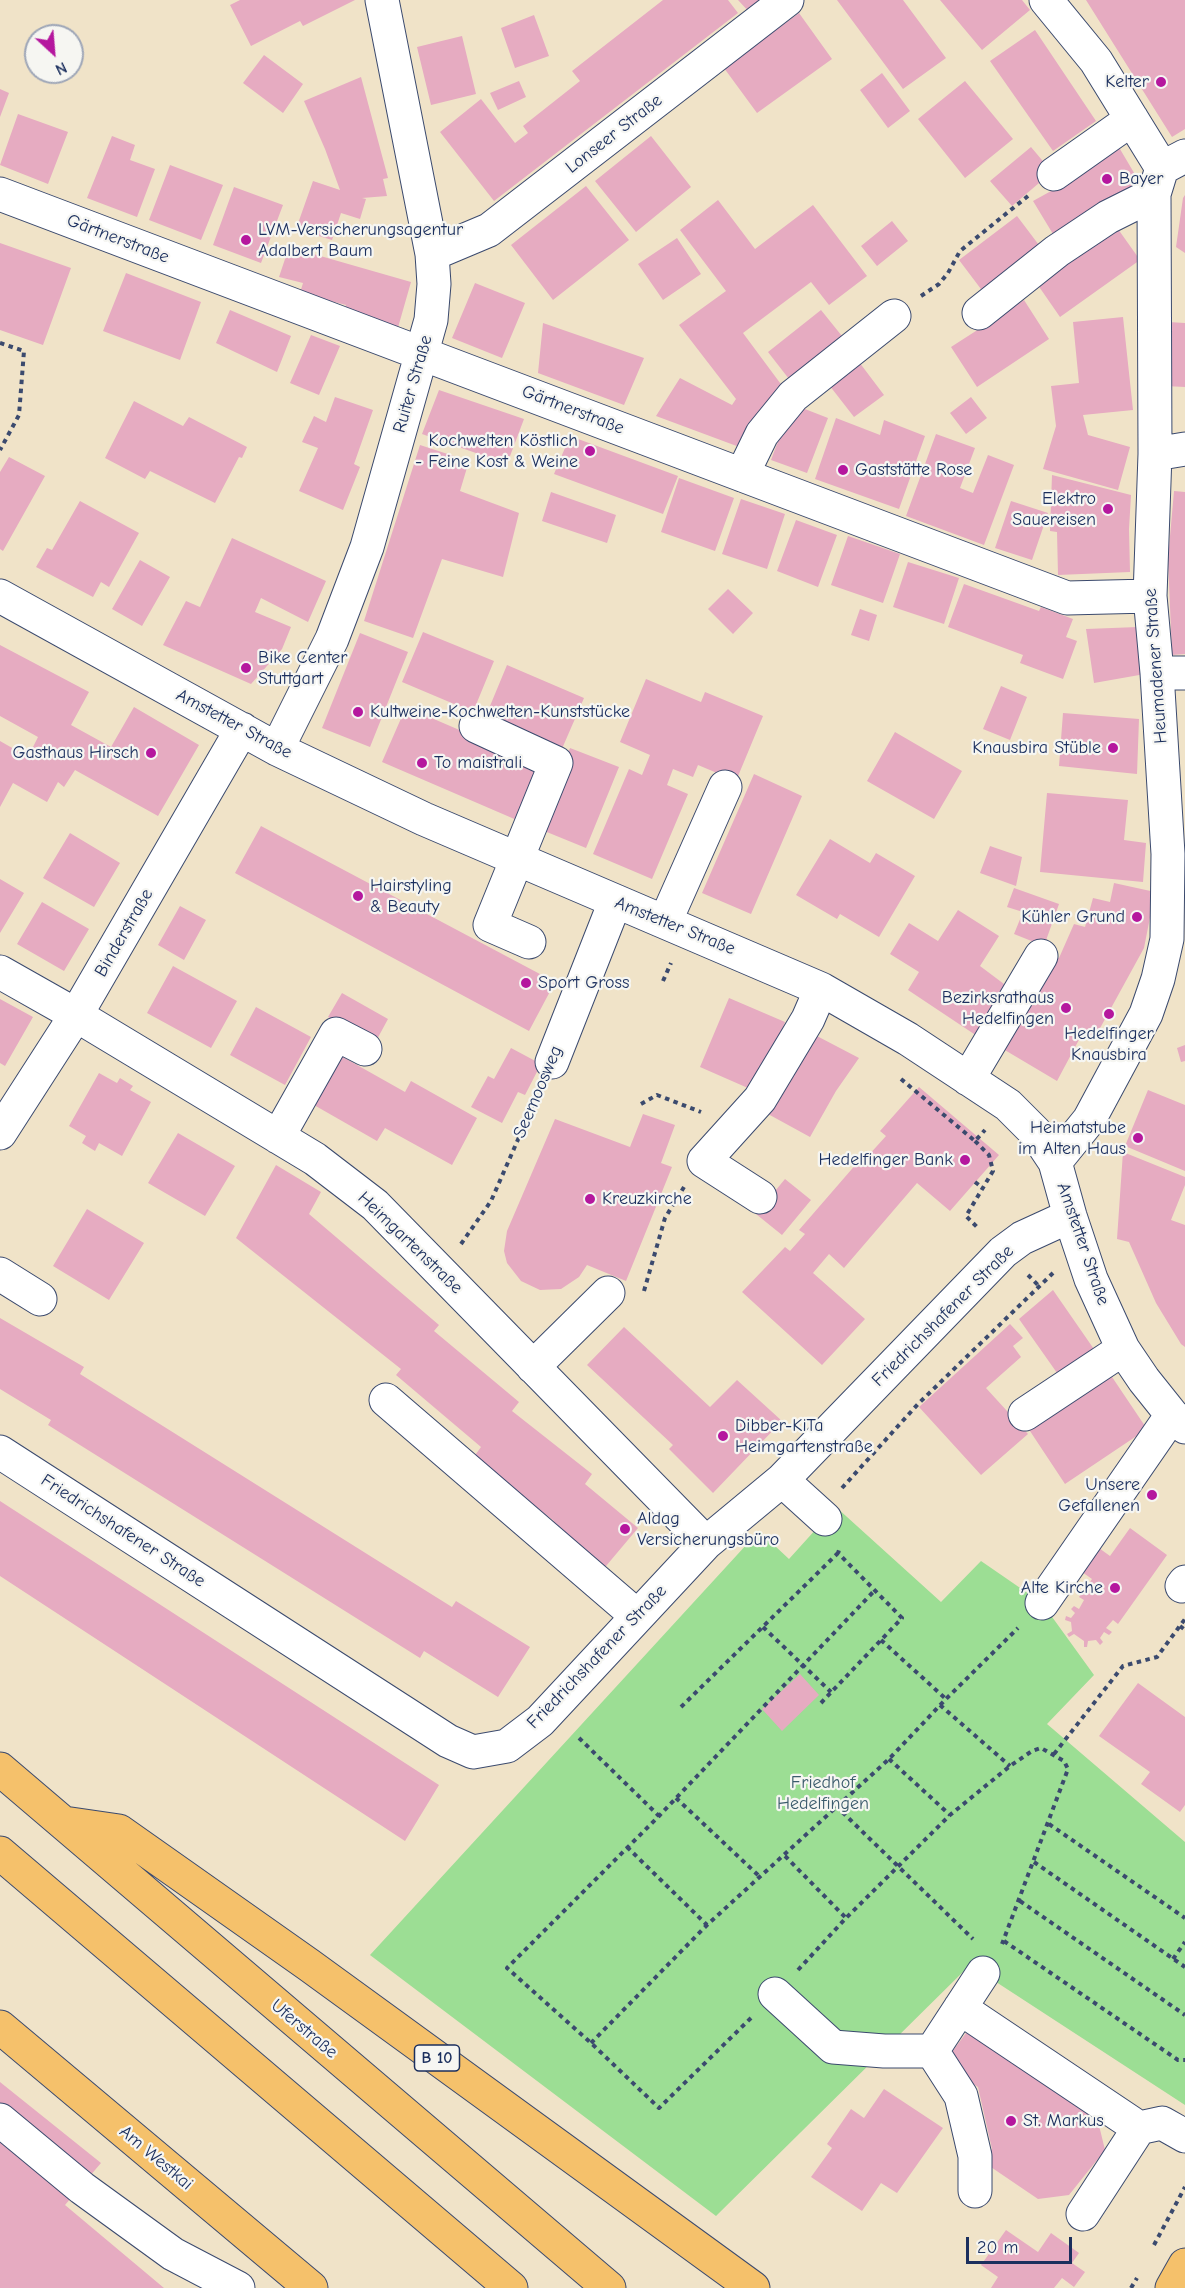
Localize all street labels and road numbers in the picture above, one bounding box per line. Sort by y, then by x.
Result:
street label: Lonseer Straße [561,90,667,178]
street label: Gärtnerstraße [64,210,172,268]
street label: Ruiter Straße [389,333,437,435]
street label: Gärtnerstraße [519,381,627,439]
street label: Heumadener Straße [1140,588,1172,744]
street label: Amstetter Straße [172,684,296,764]
street label: Binderstraße [90,885,158,981]
street label: Amstetter Straße [612,892,738,960]
street label: Seemoosweg [509,1043,567,1141]
street label: Amstetter Straße [1052,1180,1114,1308]
street label: Heimgartenstraße [353,1187,467,1299]
street label: Friedrichshafener Straße [868,1241,1018,1391]
street label: Friedrichshafener Straße [37,1470,209,1592]
street label: Friedrichshafener Straße [523,1581,671,1733]
street label: Uferstraße [266,1995,342,2063]
road number: B 10 [414,2045,460,2071]
street label: Am Westkai [115,2121,197,2195]

